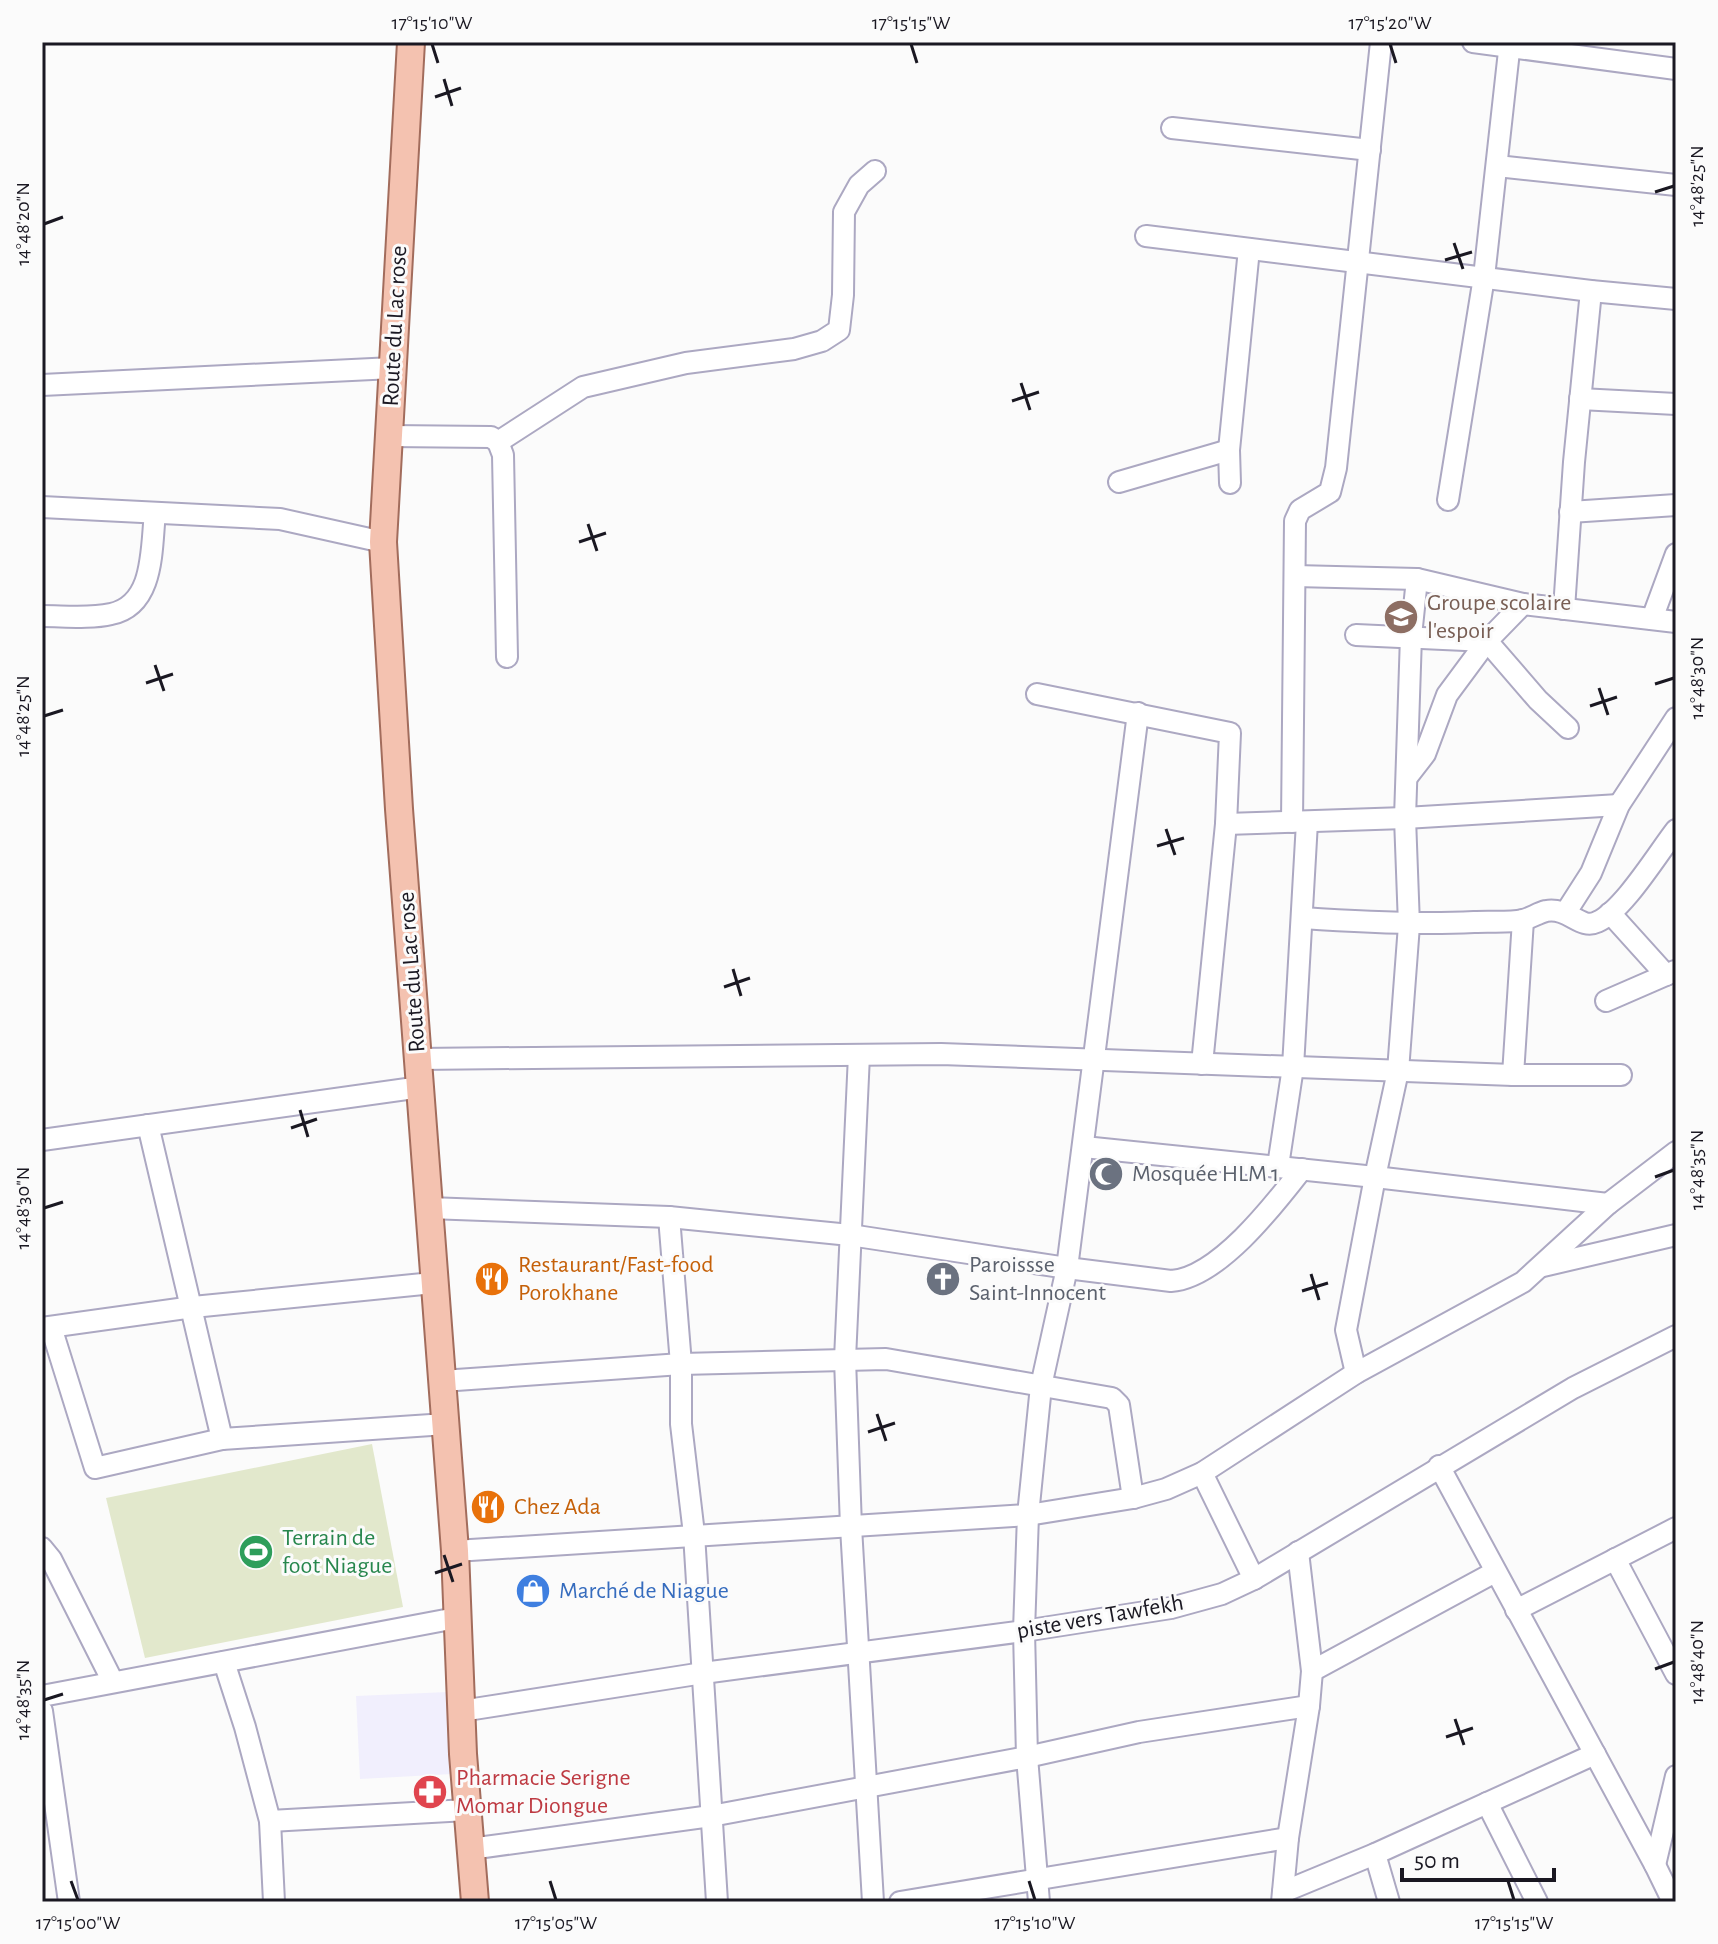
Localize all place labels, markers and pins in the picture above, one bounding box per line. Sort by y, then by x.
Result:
place label: Groupe scolaire l'espoir [1427,591,1571,643]
school or university icon: Groupe scolaire l'espoir [1382,598,1420,636]
mosque icon: Mosquée HLM 1 [1087,1155,1125,1193]
place label: Mosquée HLM 1 [1132,1162,1279,1186]
place label: Restaurant/Fast-food Porokhane [518,1253,714,1305]
place label: Paroissse Saint-Innocent [969,1253,1106,1305]
restaurant icon: Restaurant/Fast-food Porokhane [473,1260,511,1298]
church icon: Paroissse Saint-Innocent [924,1260,962,1298]
restaurant icon: Chez Ada [469,1488,507,1526]
place label: Chez Ada [514,1495,601,1519]
place label: Terrain de foot Niague [282,1526,392,1578]
sports icon: Terrain de foot Niague [237,1533,275,1571]
shop icon: Marché de Niague [514,1572,552,1610]
place label: Marché de Niague [559,1579,729,1603]
place label: Pharmacie Serigne Momar Diongue [456,1766,631,1818]
pharmacy icon: Pharmacie Serigne Momar Diongue [411,1773,449,1811]

